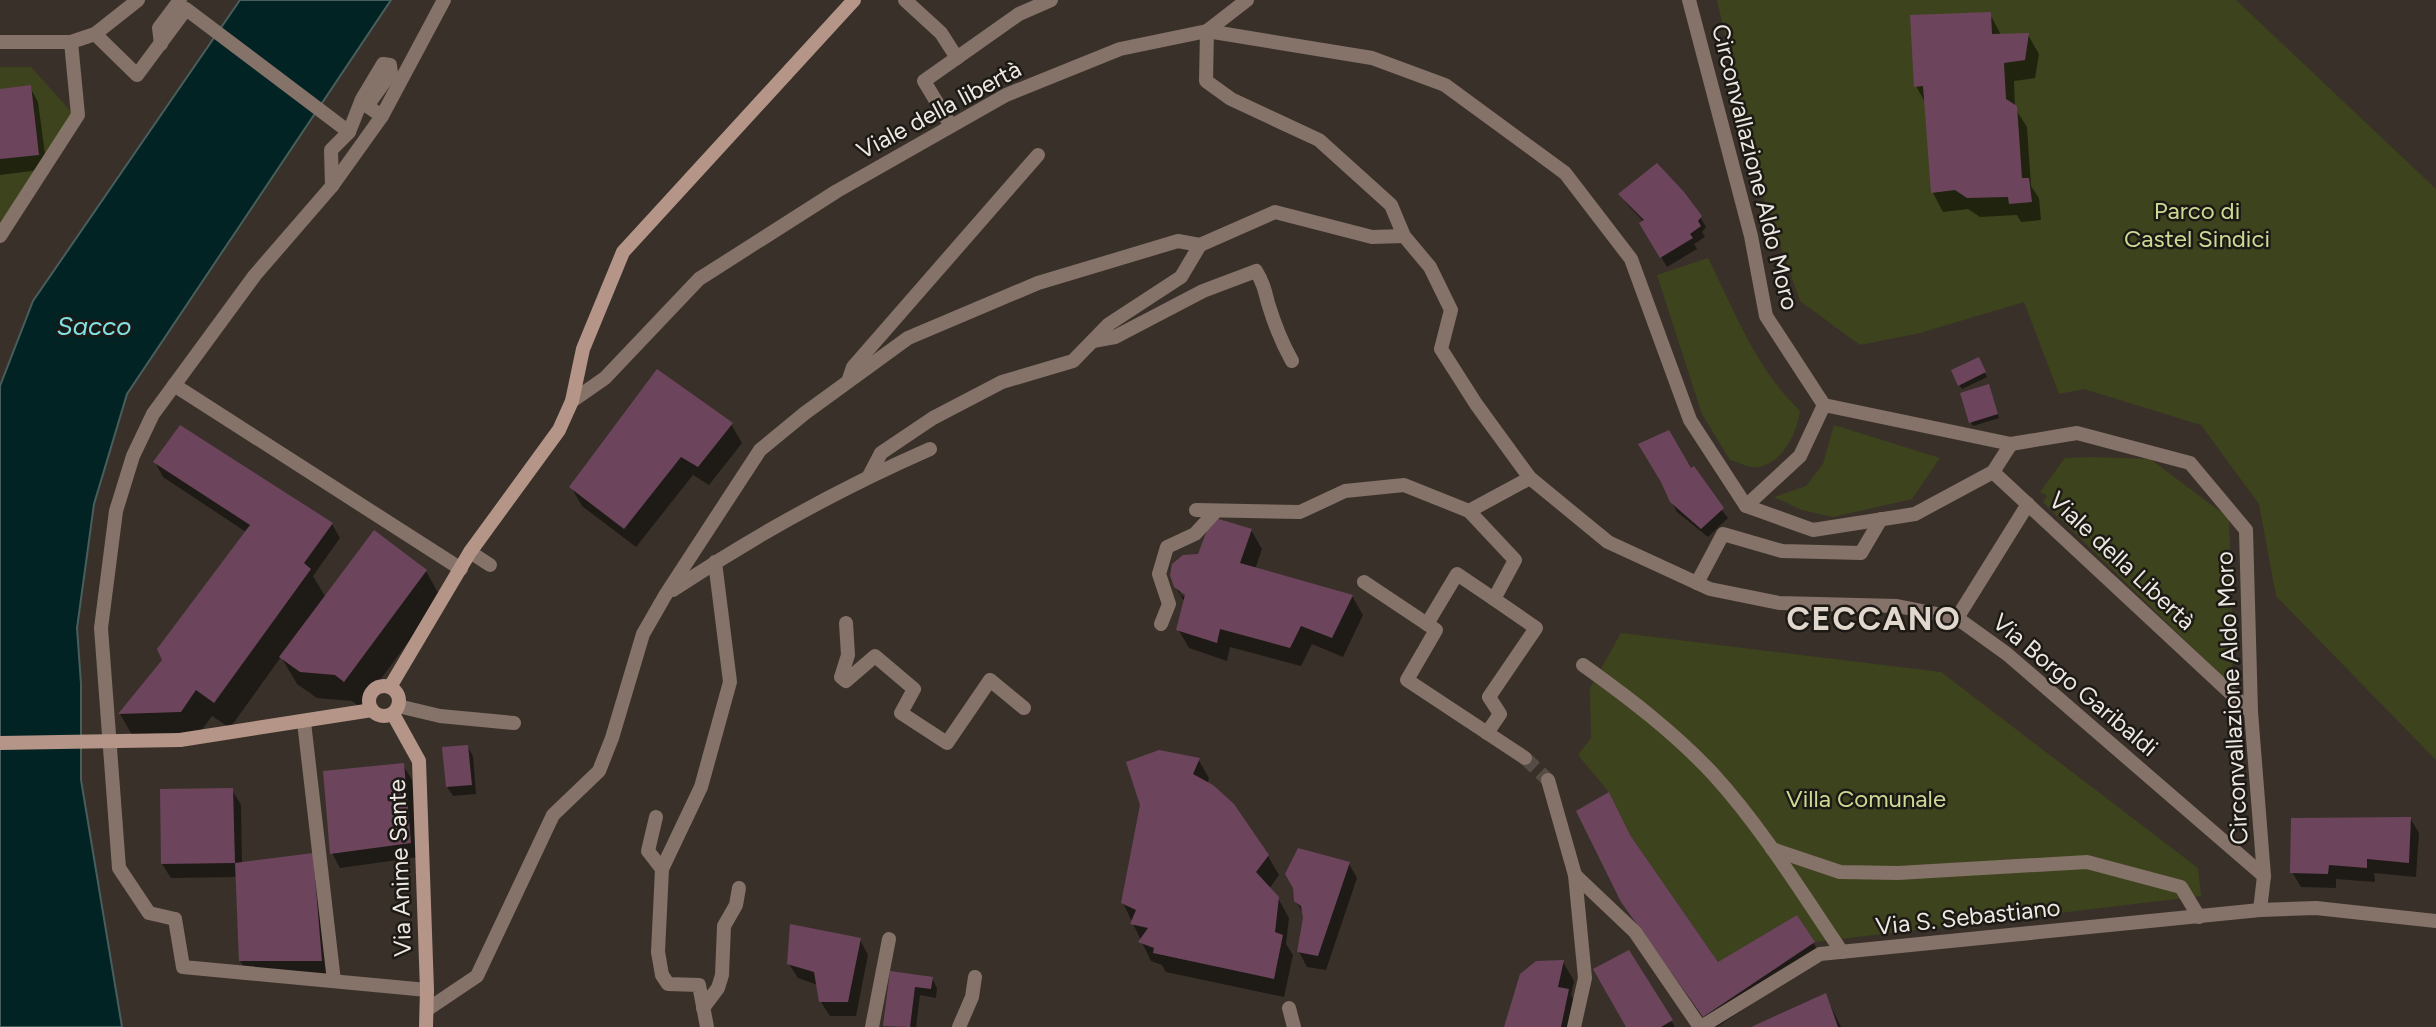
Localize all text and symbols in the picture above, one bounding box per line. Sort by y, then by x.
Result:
street label: Circonvallazione Aldo Moro [1706,21,1805,313]
street label: Viale della libertà [852,54,1026,165]
park label: Parco di Castel Sindici [2124,196,2270,253]
water label: Sacco [57,310,131,342]
street label: Viale della Libertà [2043,486,2201,636]
street label: Circonvallazione Aldo Moro [2209,551,2254,845]
district label: CECCANO [1786,600,1962,638]
street label: Via Borgo Garibaldi [1987,607,2164,762]
street label: Via Anime Sante [382,779,417,957]
park label: Villa Comunale [1786,784,1946,813]
street label: Via S. Sebastiano [1874,892,2062,941]

